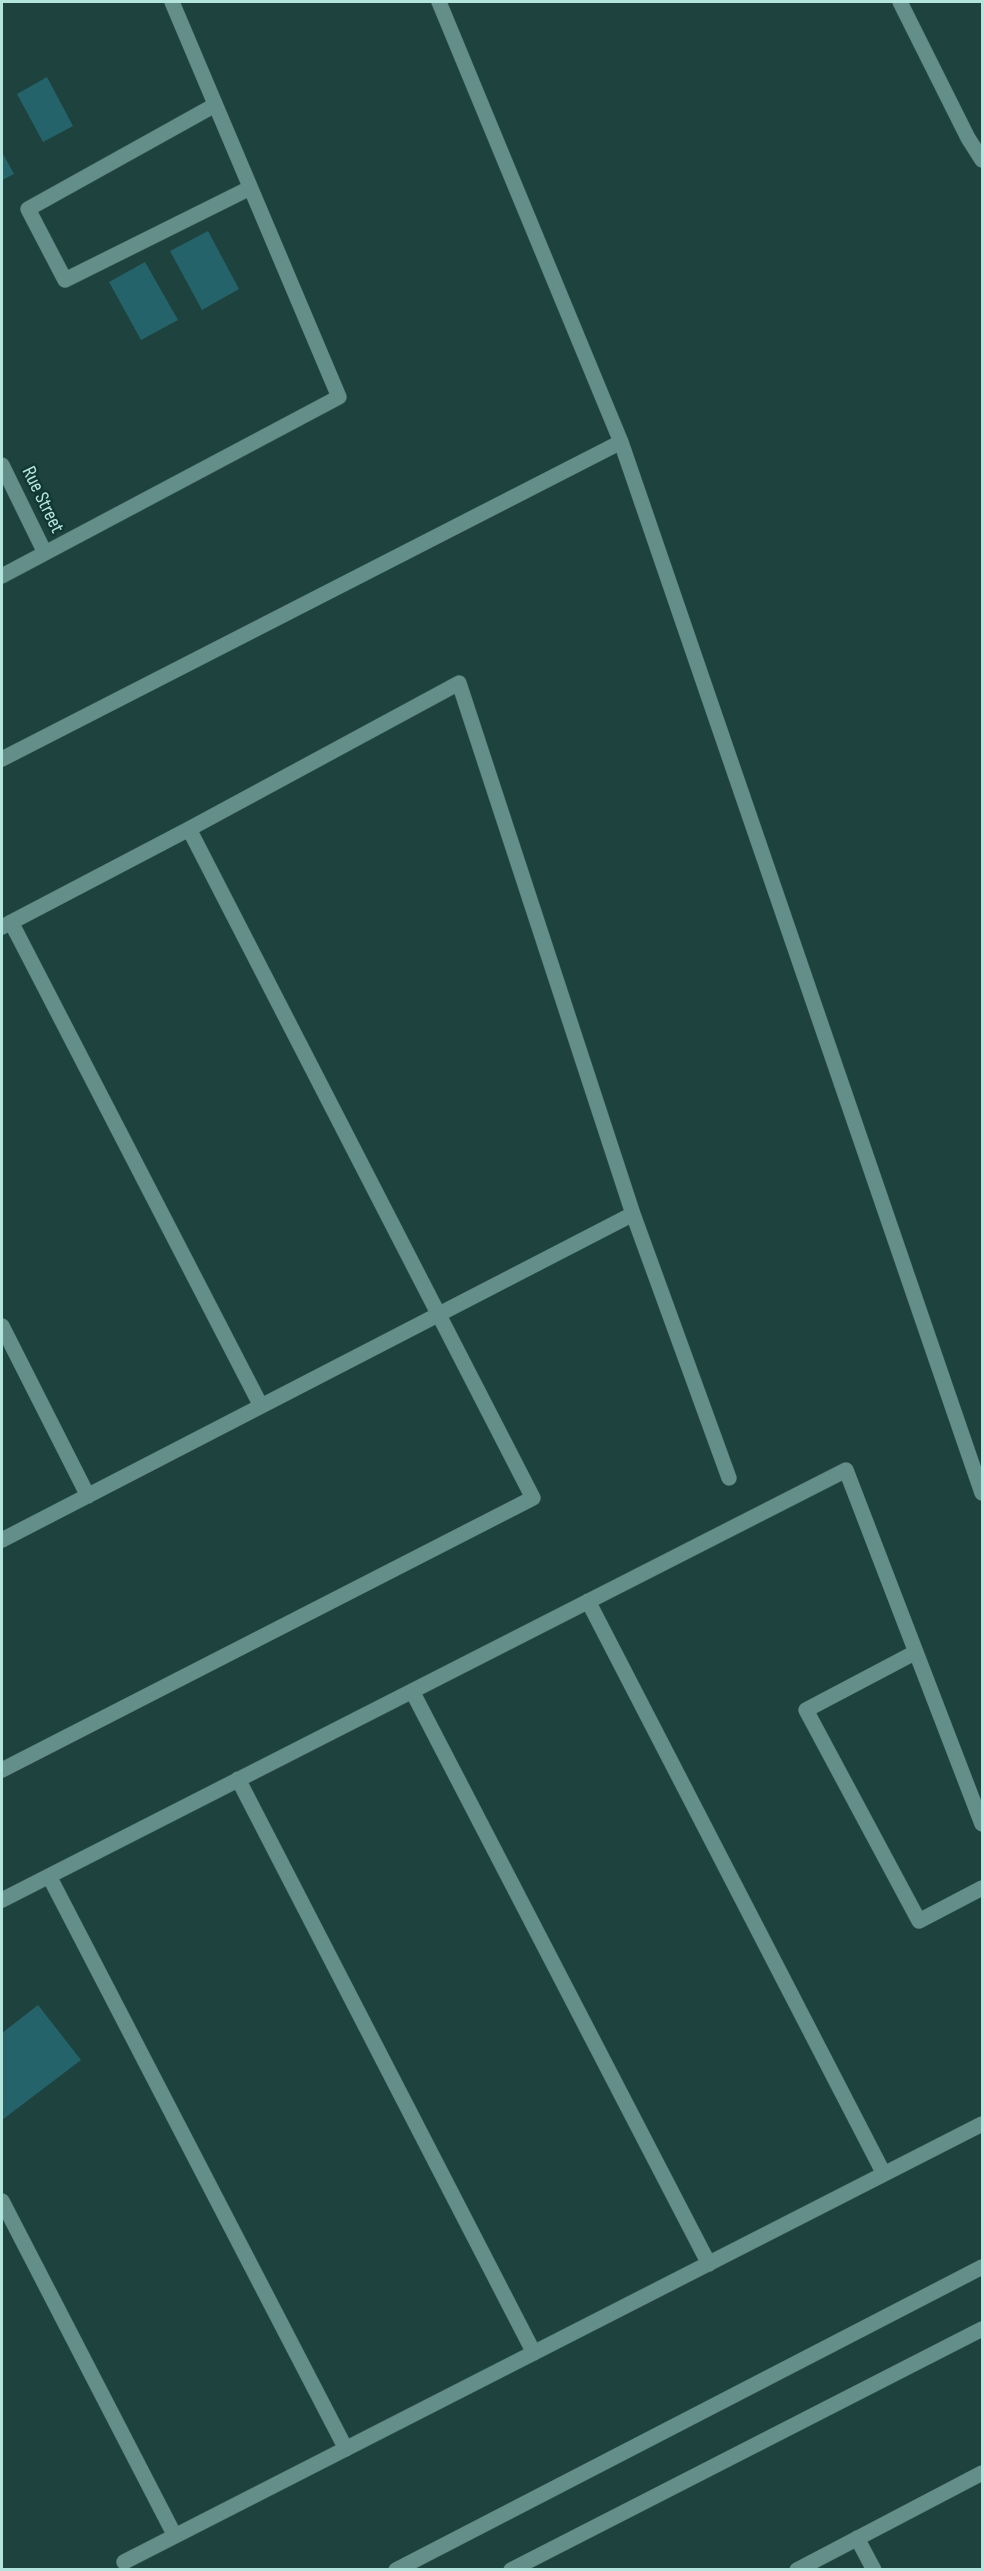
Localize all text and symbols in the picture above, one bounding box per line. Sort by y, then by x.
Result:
street label: Rue Street [16,463,68,537]

